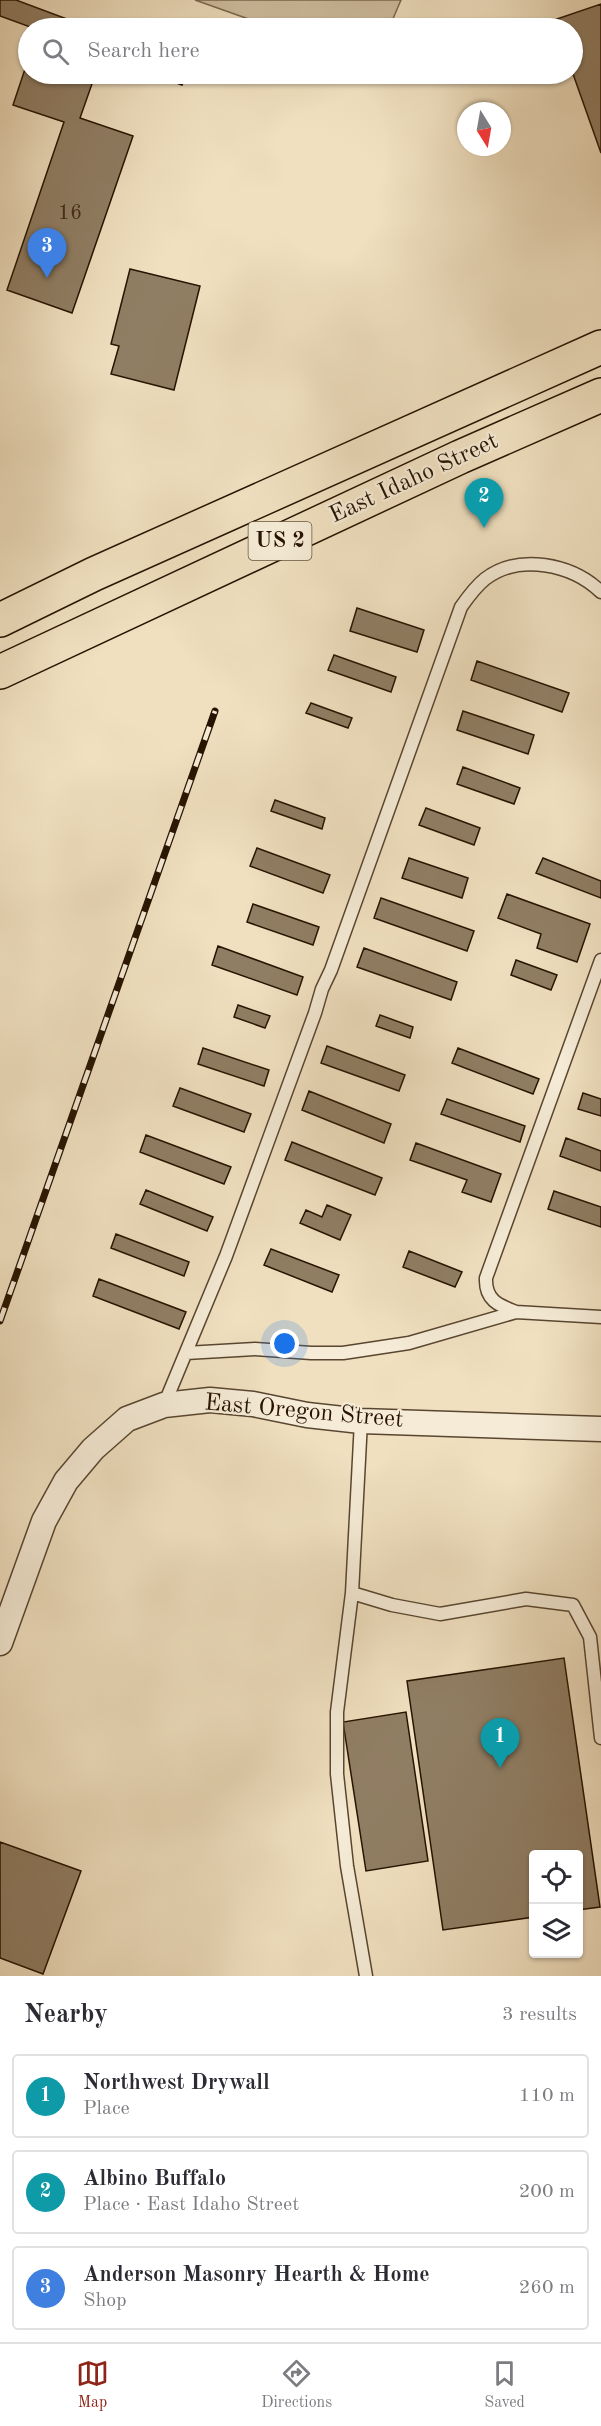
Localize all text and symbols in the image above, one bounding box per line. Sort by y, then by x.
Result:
search box [18,18,583,84]
icon: search [39,35,72,68]
text: Search here [87,40,200,62]
north arrow [457,102,511,156]
house number: 16 [58,203,82,224]
pin: 3 [28,228,66,278]
street label: East Idaho Street [326,429,502,529]
pin: 2 [464,478,504,528]
road number: US 2 [248,522,312,560]
your location [270,1329,299,1358]
street label: East Oregon Street [203,1391,405,1433]
pin: 1 [480,1718,520,1768]
map controls [529,1850,583,1958]
button: locate [529,1850,583,1904]
button: layers [529,1904,583,1958]
text: Nearby [24,2002,108,2028]
text: 3 results [502,2005,577,2025]
text: Northwest Drywall [83,2072,270,2094]
text: 1 [40,2086,51,2106]
text: 110 m [519,2086,575,2106]
text: Place [83,2099,130,2119]
text: Albino Buffalo [83,2168,226,2190]
text: 2 [40,2182,51,2202]
text: 200 m [519,2182,575,2202]
text: Place · East Idaho Street [83,2195,299,2215]
text: Anderson Masonry Hearth & Home [83,2264,430,2286]
text: 3 [40,2278,51,2298]
text: 260 m [519,2278,575,2298]
text: Shop [83,2291,127,2311]
tab: Map [76,2357,109,2413]
tab: Directions [261,2357,332,2413]
tab: Saved [484,2357,525,2413]

